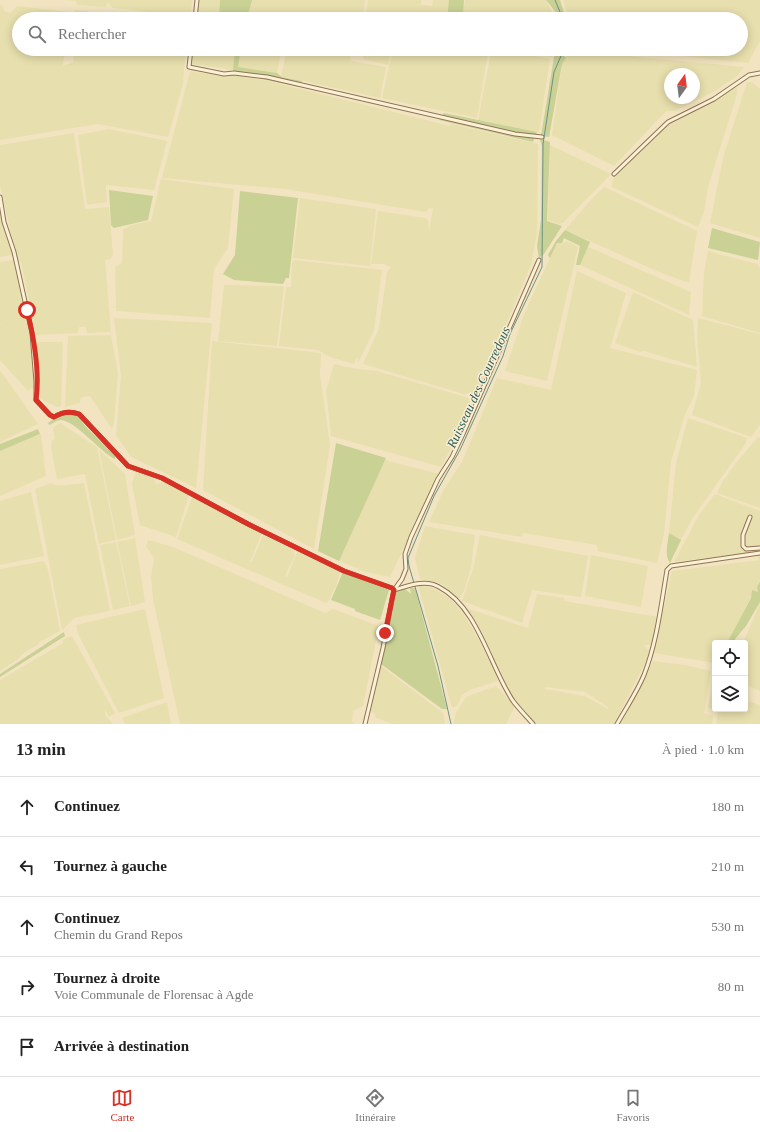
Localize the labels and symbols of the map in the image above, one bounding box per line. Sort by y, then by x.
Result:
north arrow [664,68,700,104]
route start [18,301,36,319]
water label: Ruisseau des Courredous [443,324,513,451]
route end [376,624,394,642]

